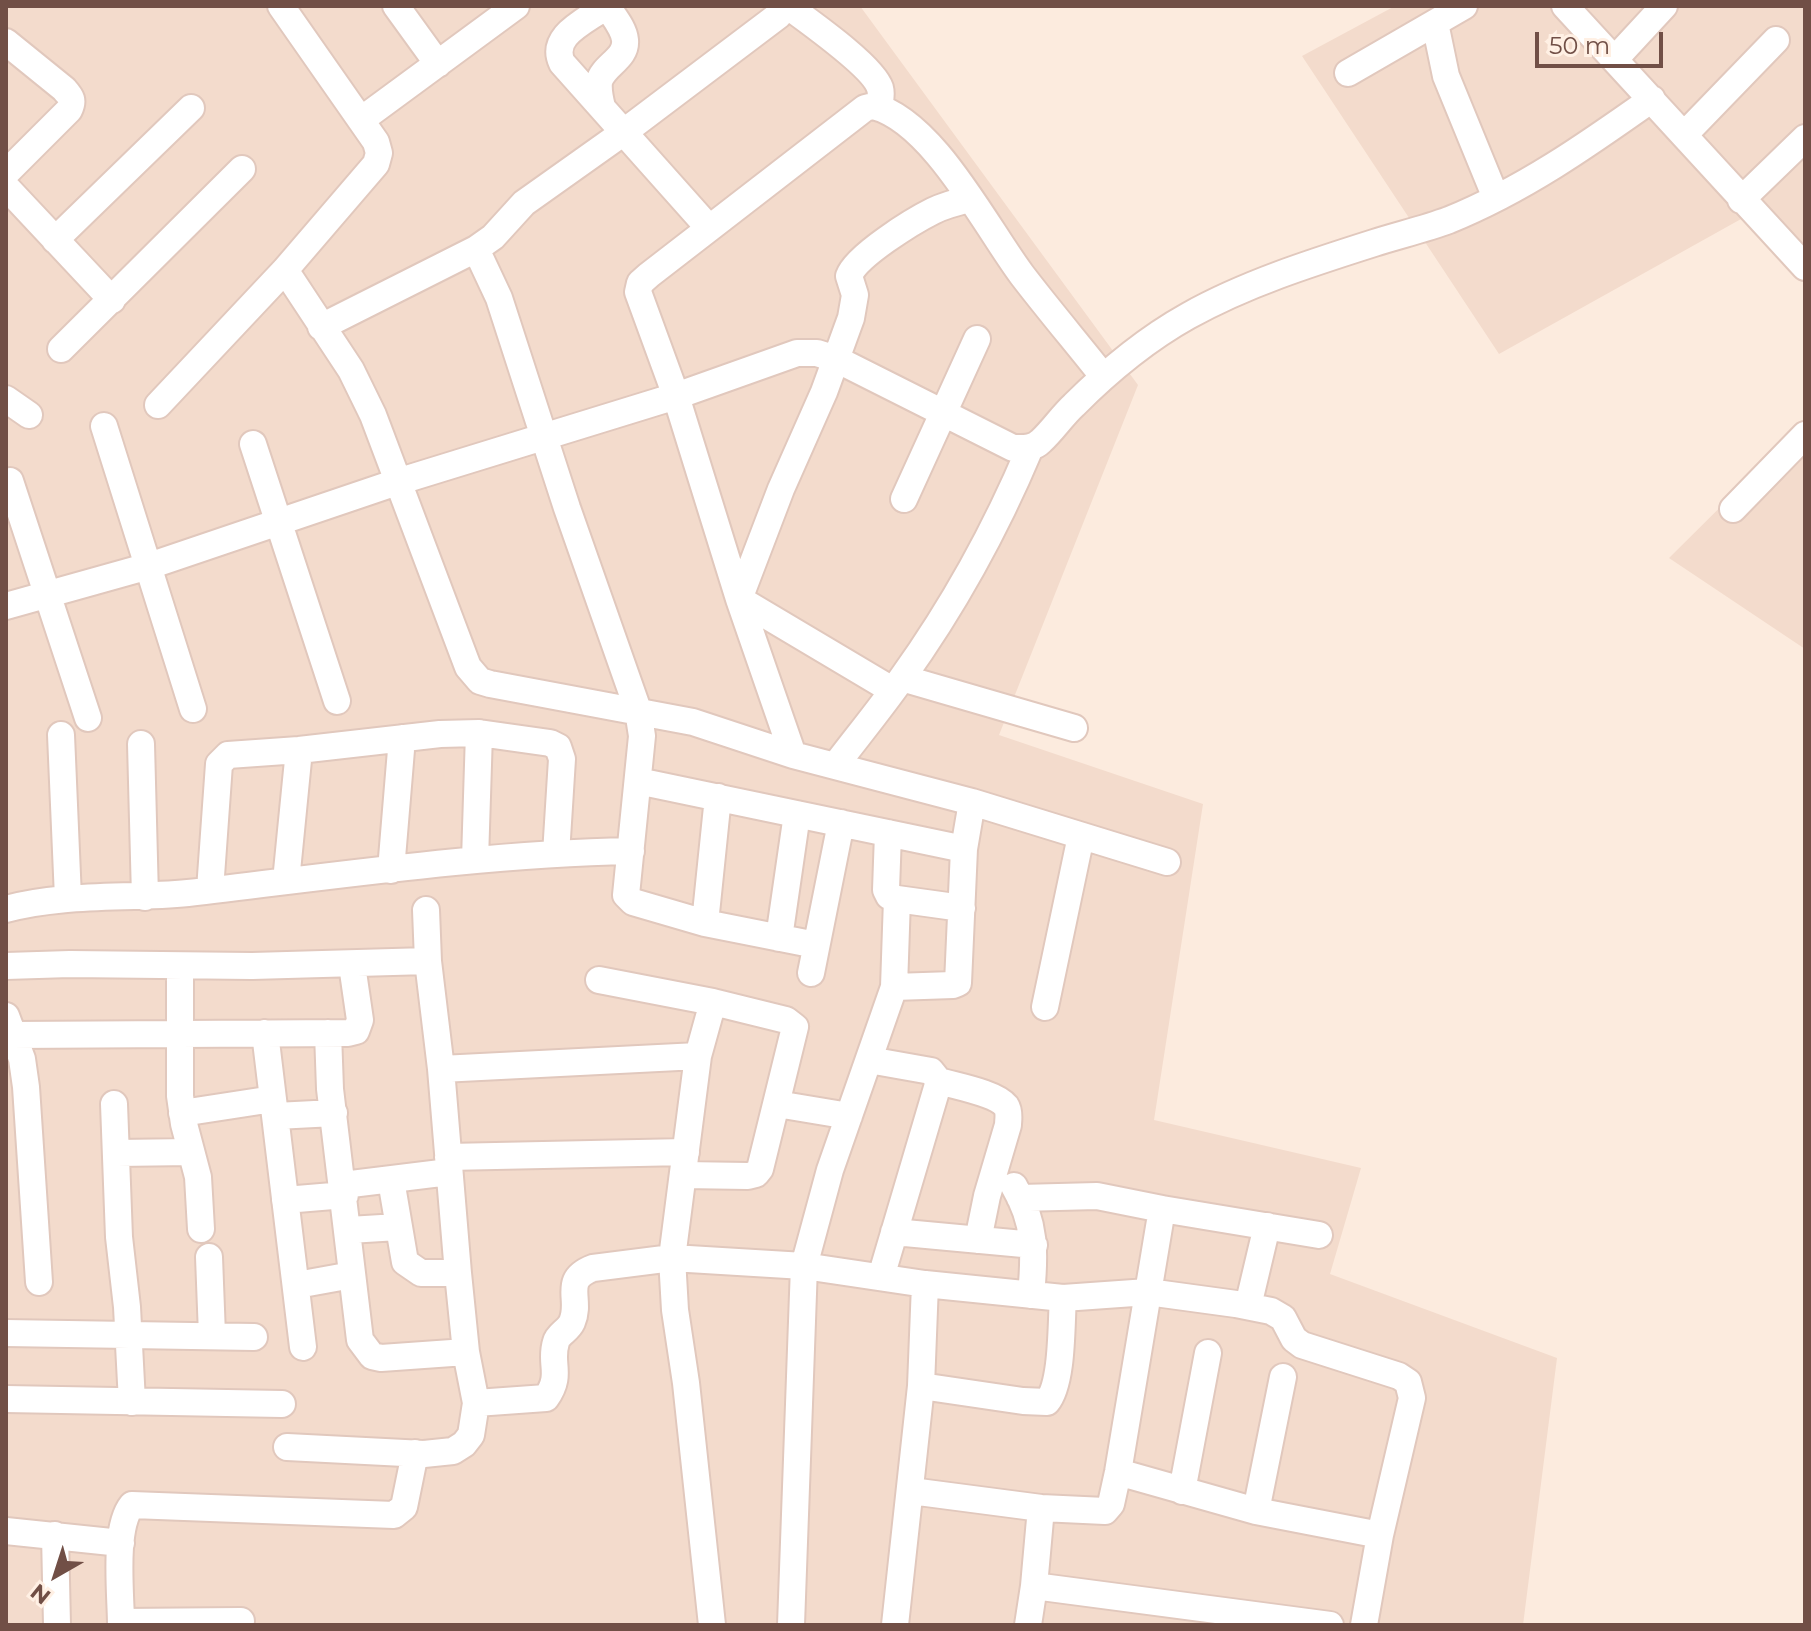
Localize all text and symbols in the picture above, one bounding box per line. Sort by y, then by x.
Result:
scale bar [1539,16,1667,66]
text: 50 m [1549,31,1610,60]
north arrow [16,1535,96,1615]
text: N [25,1578,56,1610]

